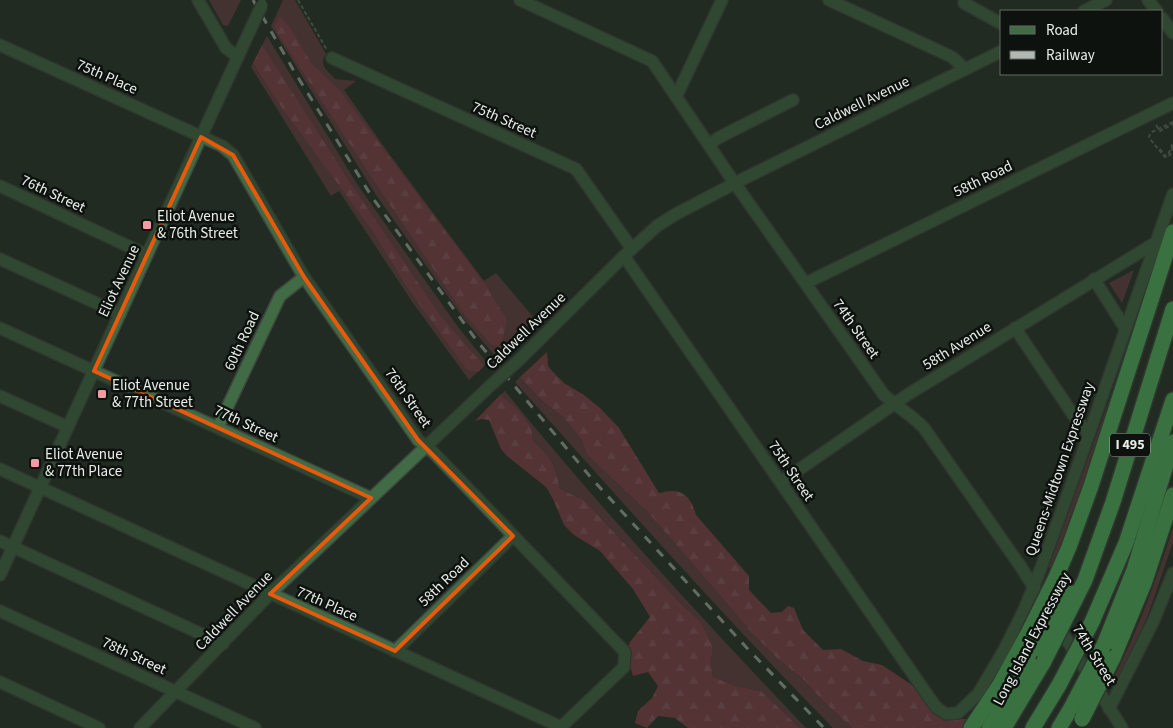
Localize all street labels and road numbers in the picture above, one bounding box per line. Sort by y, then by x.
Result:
street label: 75th Place [73,54,141,100]
street label: Caldwell Avenue [811,71,913,135]
street label: 75th Street [468,96,540,144]
street label: 58th Road [950,156,1016,202]
street label: 76th Street [17,170,89,218]
street label: Eliot Avenue [93,241,145,321]
street label: Caldwell Avenue [482,288,570,374]
street label: 74th Street [828,295,884,363]
street label: 60th Road [219,308,265,374]
street label: 58th Avenue [919,317,995,375]
street label: 76th Street [380,364,436,432]
street label: Queens-Midtown Expressway [1020,379,1100,559]
street label: 77th Street [210,400,282,448]
road number: I 495 [1110,434,1150,456]
street label: 75th Street [763,437,819,505]
street label: 58th Road [414,552,474,612]
street label: Caldwell Avenue [191,567,277,655]
street label: Long Island Expressway [988,569,1076,709]
street label: 77th Place [293,581,361,627]
street label: 74th Street [1067,620,1121,690]
street label: 78th Street [98,632,170,680]

